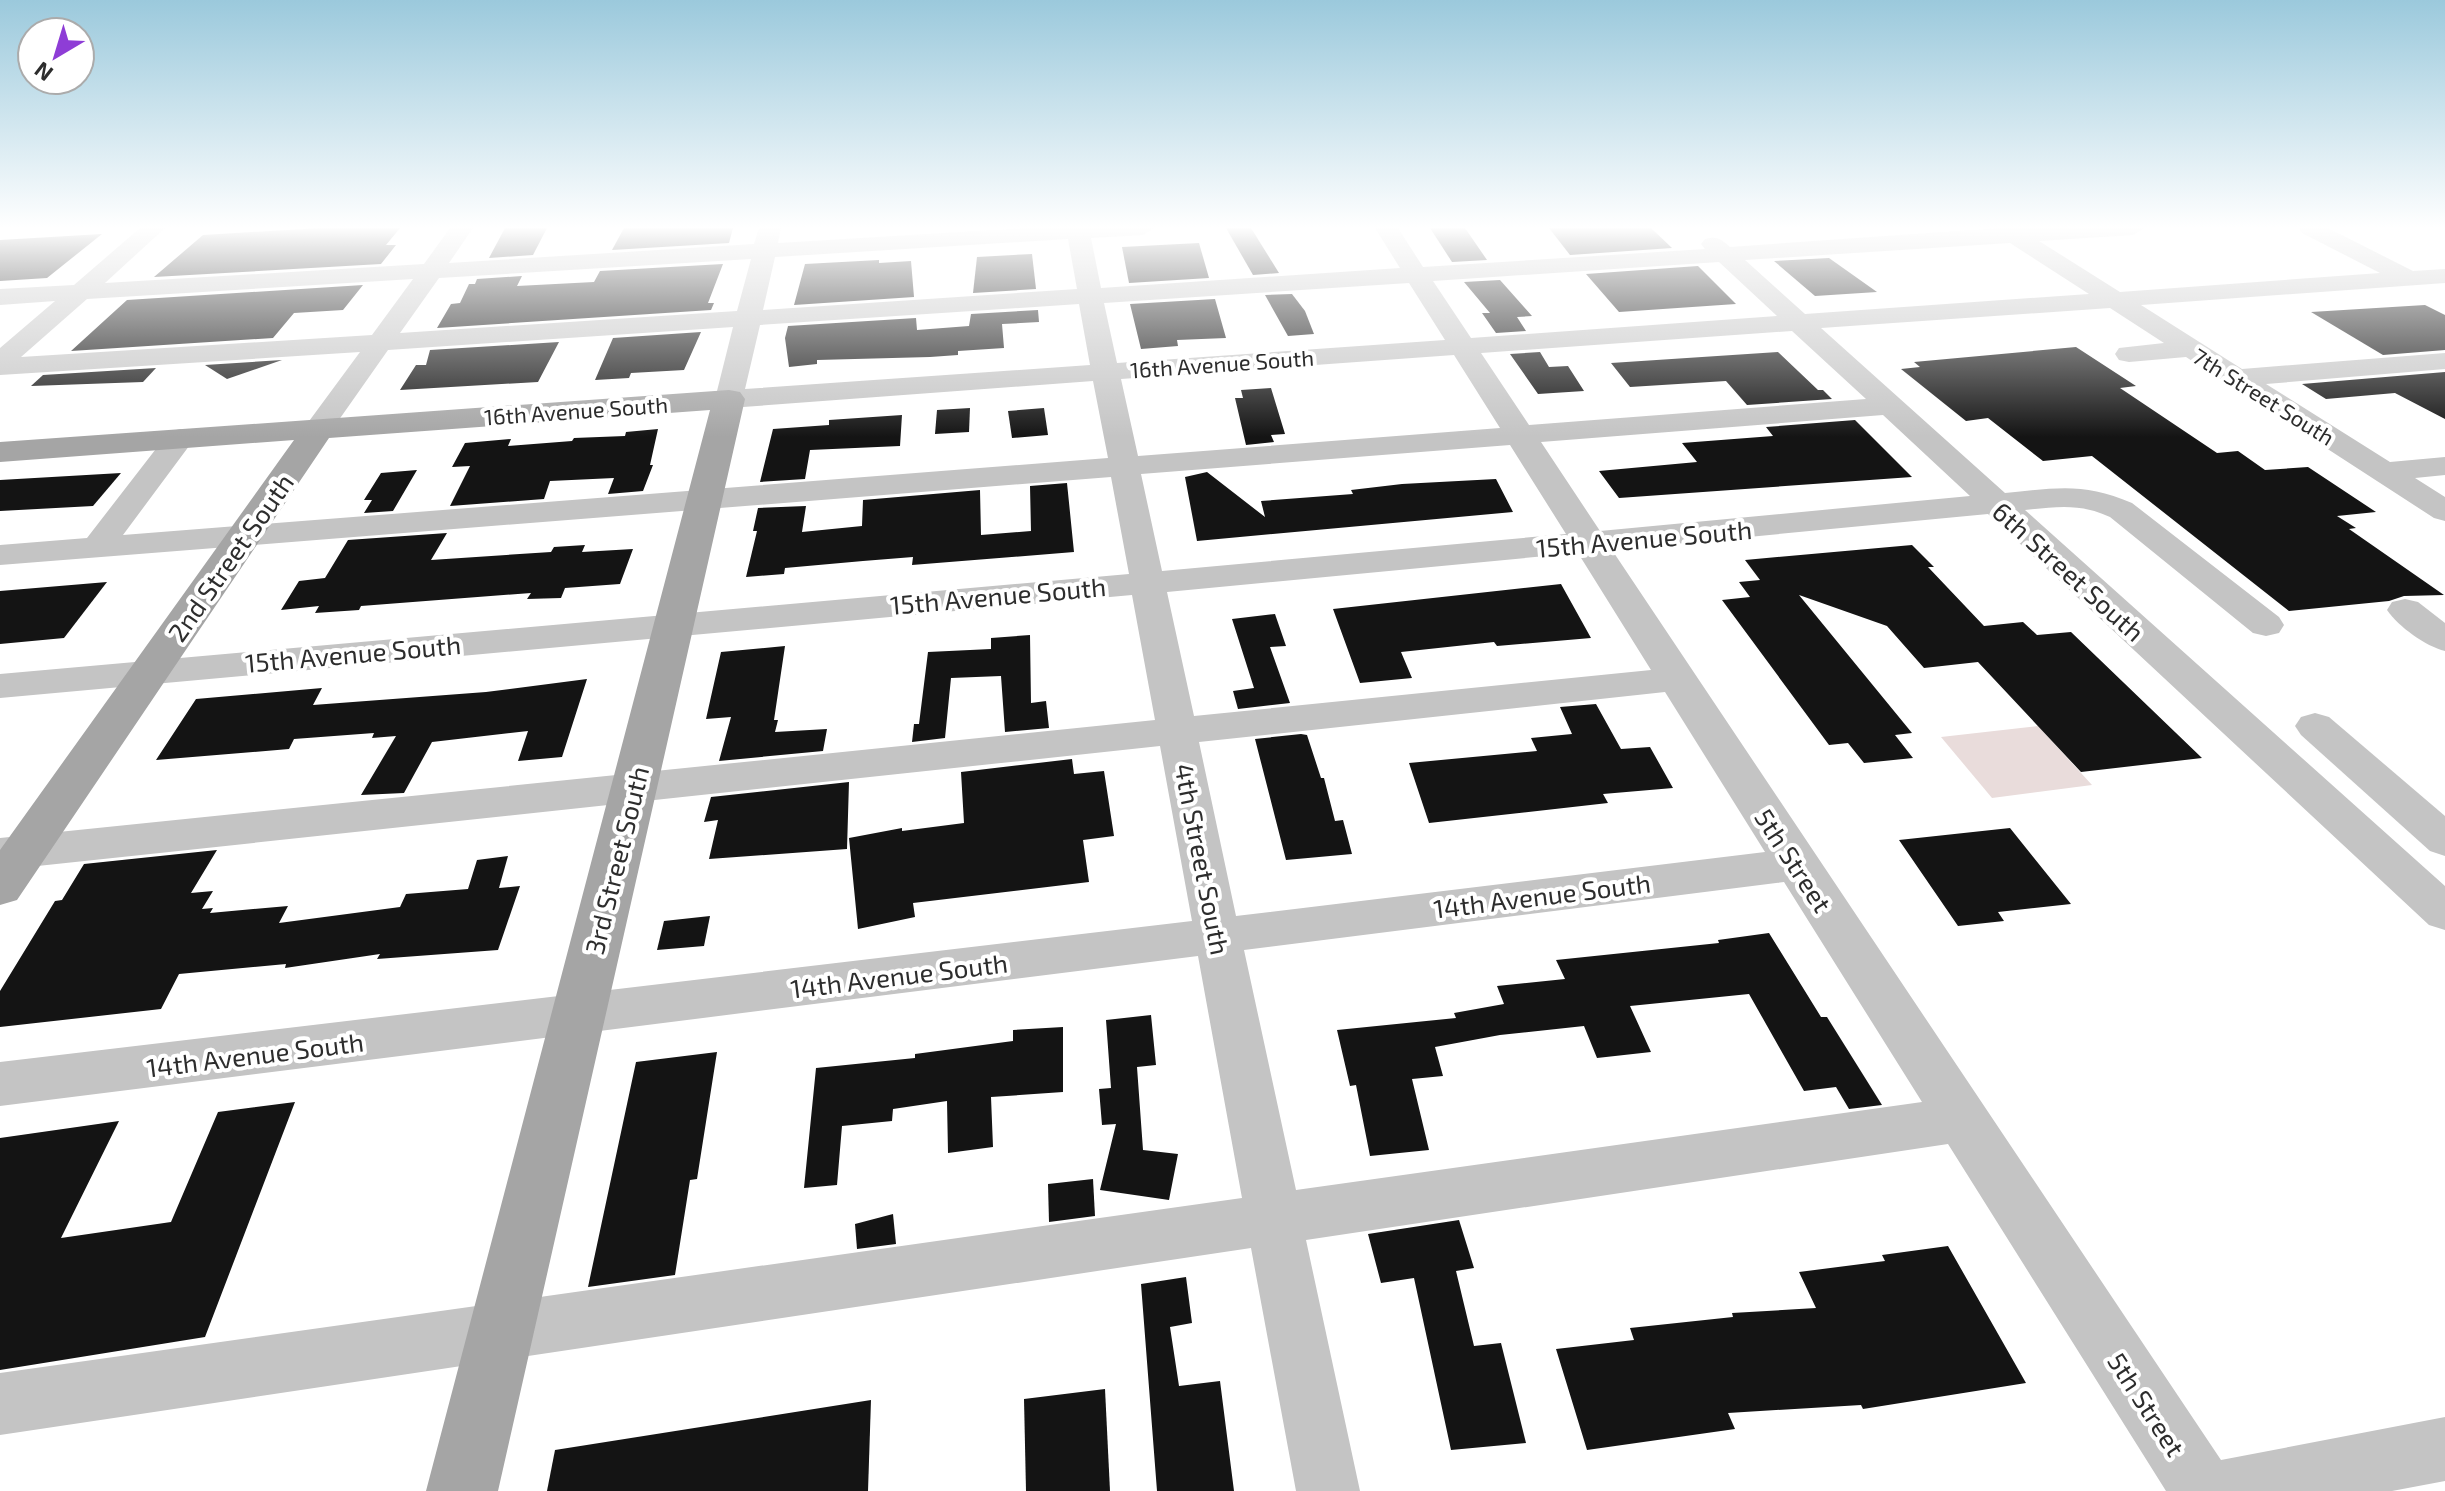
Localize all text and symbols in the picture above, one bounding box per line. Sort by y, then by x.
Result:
north arrow [16,16,96,96]
text: N [29,57,57,88]
street label: 7th Street South [2188,342,2340,450]
street label: 16th Avenue South [1129,344,1315,382]
street label: 16th Avenue South [483,391,669,429]
street label: 2nd Street South [161,467,299,647]
street label: 6th Street South [1987,495,2151,647]
street label: 15th Avenue South [1535,513,1753,563]
street label: 15th Avenue South [889,570,1107,620]
street label: 15th Avenue South [244,628,462,678]
street label: 4th Street South [1169,761,1237,957]
street label: 3rd Street South [578,763,654,957]
street label: 5th Street [1749,802,1839,918]
street label: 14th Avenue South [1432,866,1652,924]
street label: 14th Avenue South [789,946,1009,1004]
street label: 14th Avenue South [145,1025,365,1083]
street label: 5th Street [2102,1346,2192,1462]

